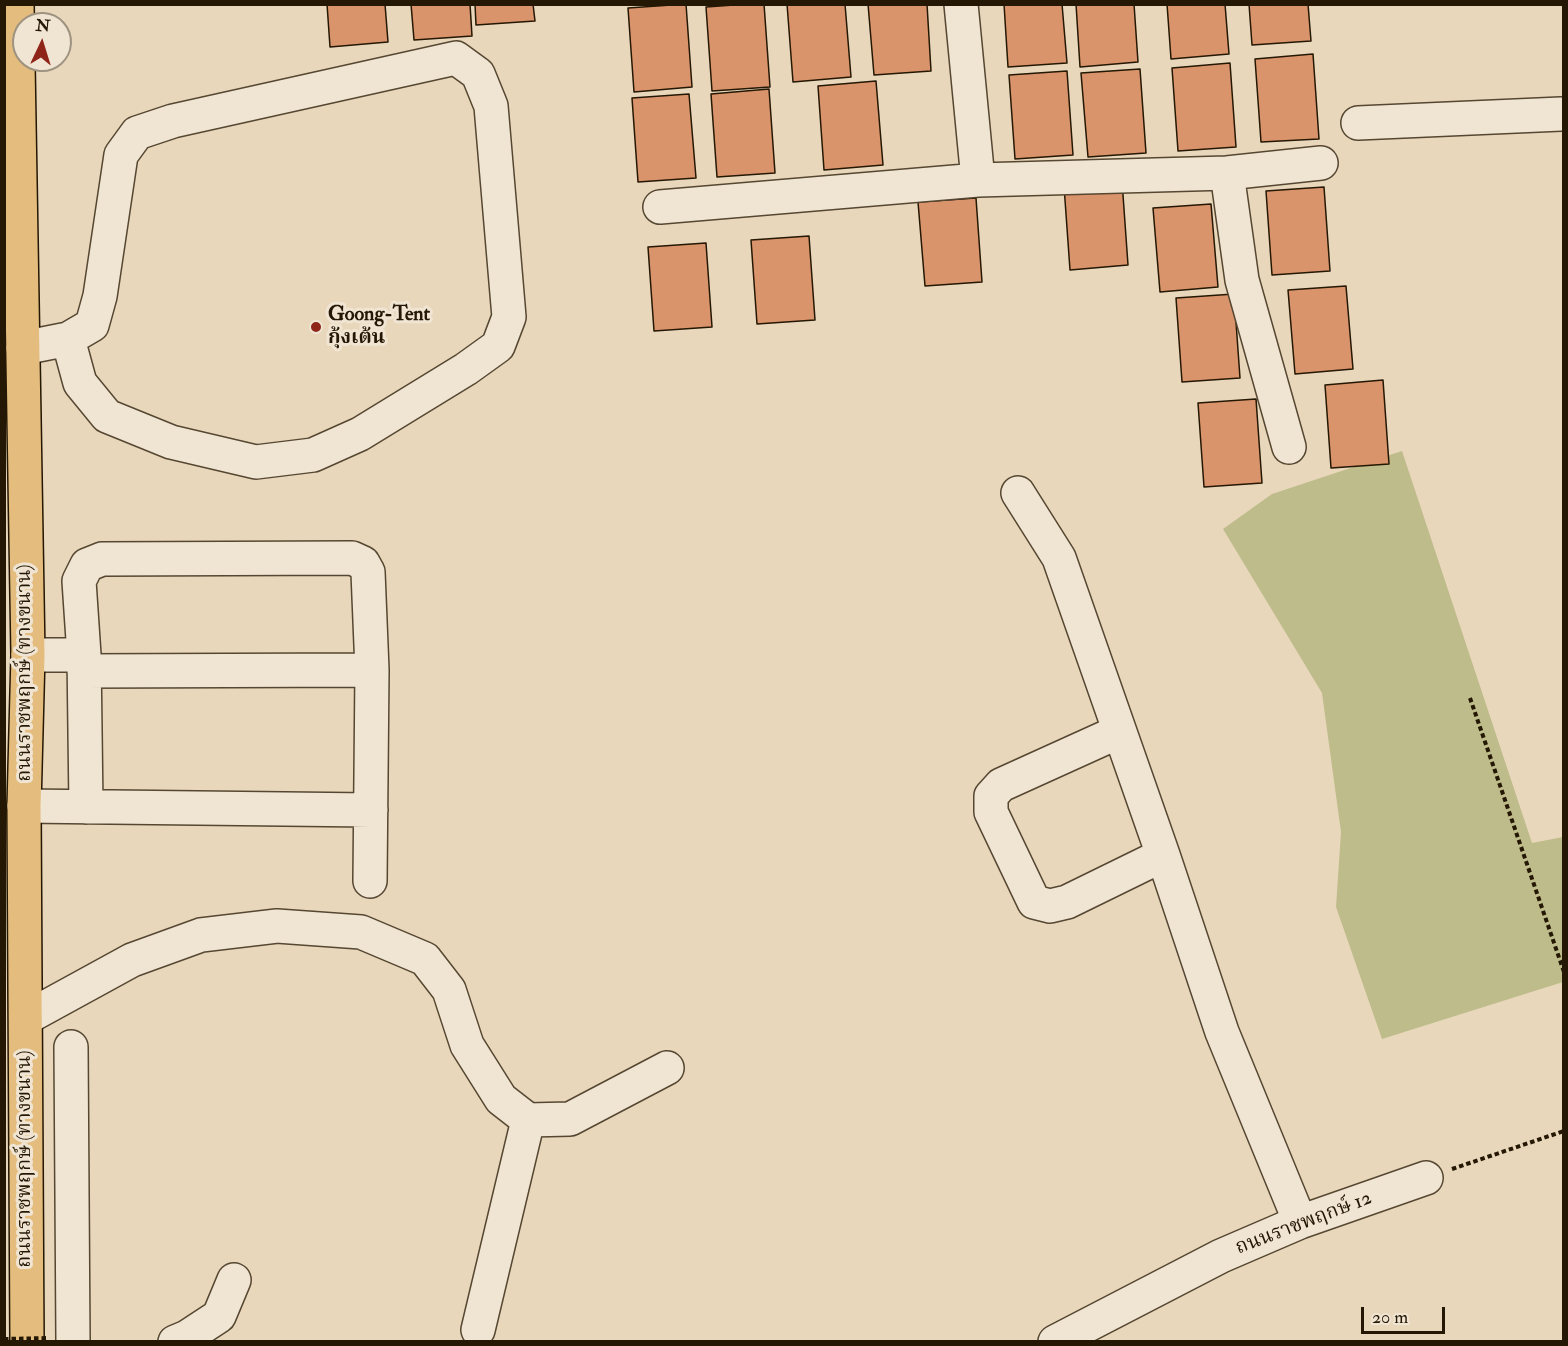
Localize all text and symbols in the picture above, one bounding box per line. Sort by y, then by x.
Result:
north arrow [12,12,72,72]
text: N [35,16,51,37]
place label: Goong-Tent กุ้งเต้น [328,304,430,351]
marker: Goong-Tent กุ้งเต้น [309,320,323,334]
street label: ถนนราชพฤกษ์ (ทางขนาน) [14,564,38,782]
street label: ถนนราชพฤกษ์ (ทางขนาน) [14,1050,38,1268]
street label: ถนนราชพฤกษ์ 12 [1232,1187,1376,1261]
scale bar [1364,1295,1448,1333]
text: 20 m [1372,1306,1408,1329]

